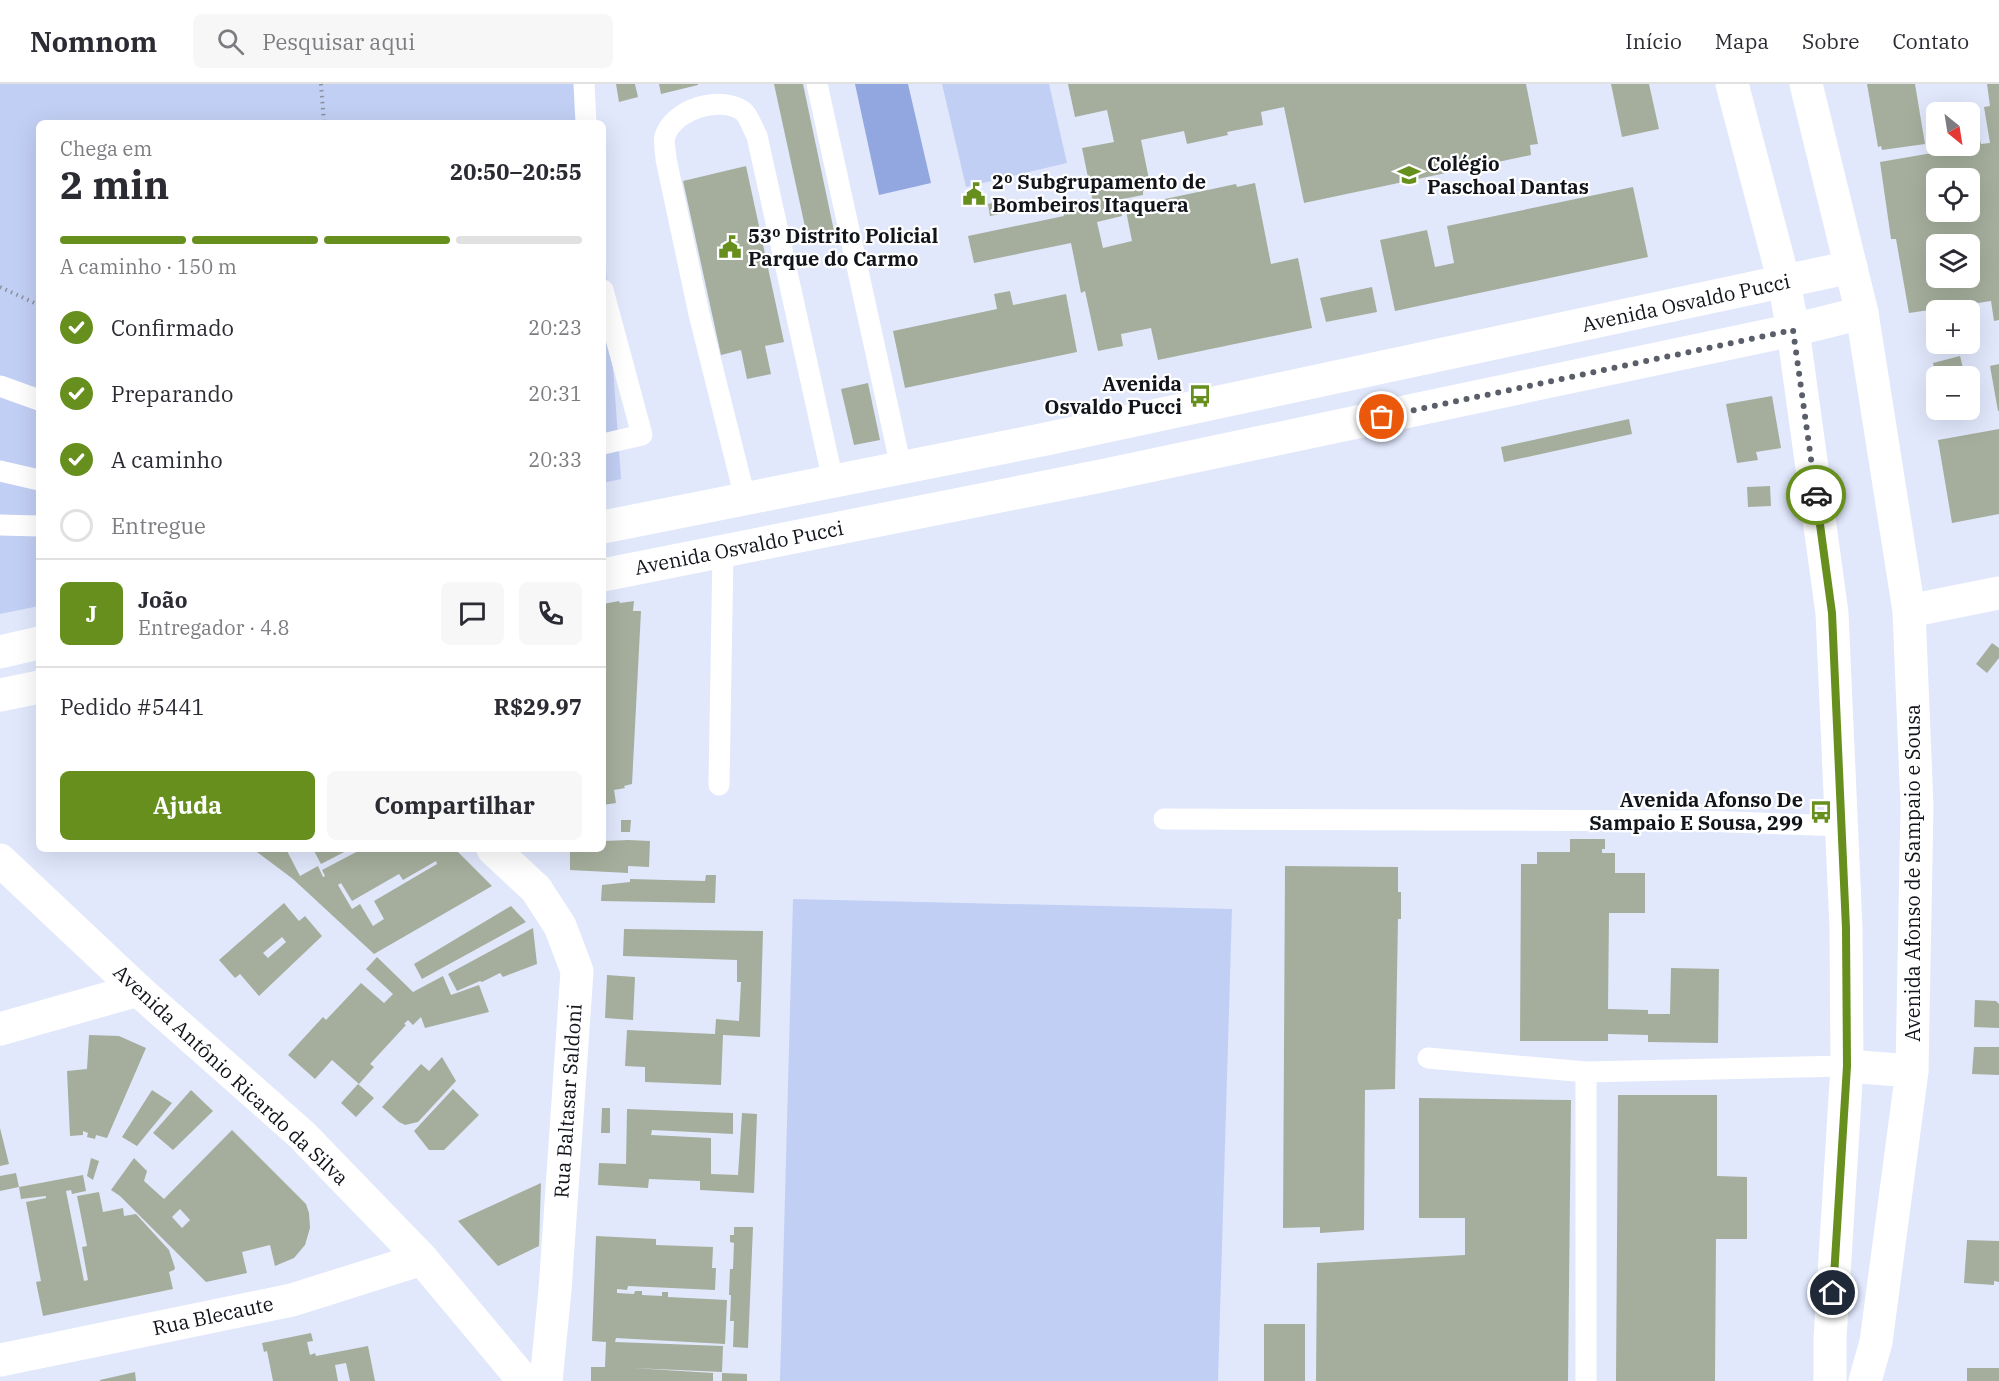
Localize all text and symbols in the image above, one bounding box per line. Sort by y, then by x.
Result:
search box [193,14,613,68]
text: Nomnom [30,23,157,60]
icon: search [214,25,247,58]
text: Pesquisar aqui [262,27,415,56]
text: Início [1625,27,1682,55]
text: Mapa [1715,27,1769,55]
text: Sobre [1802,27,1859,55]
text: Contato [1892,27,1969,55]
north arrow [1926,102,1980,156]
map controls [1926,102,1980,420]
text: Chega em [60,135,152,162]
place label: Colégio Paschoal Dantas [1427,150,1589,200]
text: 20:50–20:55 [450,157,582,186]
text: 2 min [60,159,169,210]
school or university icon: Colégio Paschoal Dantas [1396,162,1422,188]
place label: 2º Subgrupamento de Bombeiros Itaquera [992,168,1206,218]
button: locate [1926,168,1980,222]
public building icon: 2º Subgrupamento de Bombeiros Itaquera [961,181,987,207]
place label: 53º Distrito Policial Parque do Carmo [748,222,938,272]
public building icon: 53º Distrito Policial Parque do Carmo [717,234,743,260]
button: layers [1926,234,1980,288]
text: A caminho · 150 m [60,253,237,280]
street label: Avenida Osvaldo Pucci [1579,267,1792,338]
button: + [1926,300,1980,354]
icon: check [60,311,93,344]
text: Confirmado [111,313,234,342]
text: 20:23 [528,314,582,341]
button: − [1926,366,1980,420]
place label: Avenida Osvaldo Pucci [1044,370,1182,420]
icon: check [60,377,93,410]
text: Preparando [111,379,233,408]
text: 20:31 [528,380,582,407]
bus stop icon: Avenida Osvaldo Pucci [1187,383,1213,409]
pin [1356,391,1407,442]
icon: bag [1365,400,1398,433]
icon: check [60,443,93,476]
text: A caminho [111,445,223,474]
text: 20:33 [528,446,582,473]
courier [1786,465,1846,525]
icon: car [1800,479,1833,512]
text: Entregue [111,511,206,540]
street label: Avenida Osvaldo Pucci [632,514,846,581]
button: chat [441,582,504,645]
button: phone [519,582,582,645]
text: João [138,585,187,614]
text: J [86,599,97,628]
text: Entregador · 4.8 [138,614,289,641]
text: Pedido #5441 [60,692,205,721]
text: R$29.97 [494,692,582,721]
street label: Avenida Afonso de Sampaio e Sousa [1899,704,1926,1042]
button: Ajuda [60,771,315,840]
button: Compartilhar [327,771,582,840]
place label: Avenida Afonso De Sampaio E Sousa, 299 [1589,786,1803,836]
bus stop icon: Avenida Afonso De Sampaio E Sousa, 299 [1808,799,1834,825]
street label: Avenida Antônio Ricardo da Silva [108,958,355,1191]
street label: Rua Baltasar Saldoni [547,1003,588,1199]
pin [1807,1267,1858,1318]
icon: home [1816,1276,1849,1309]
street label: Rua Blecaute [150,1290,276,1341]

